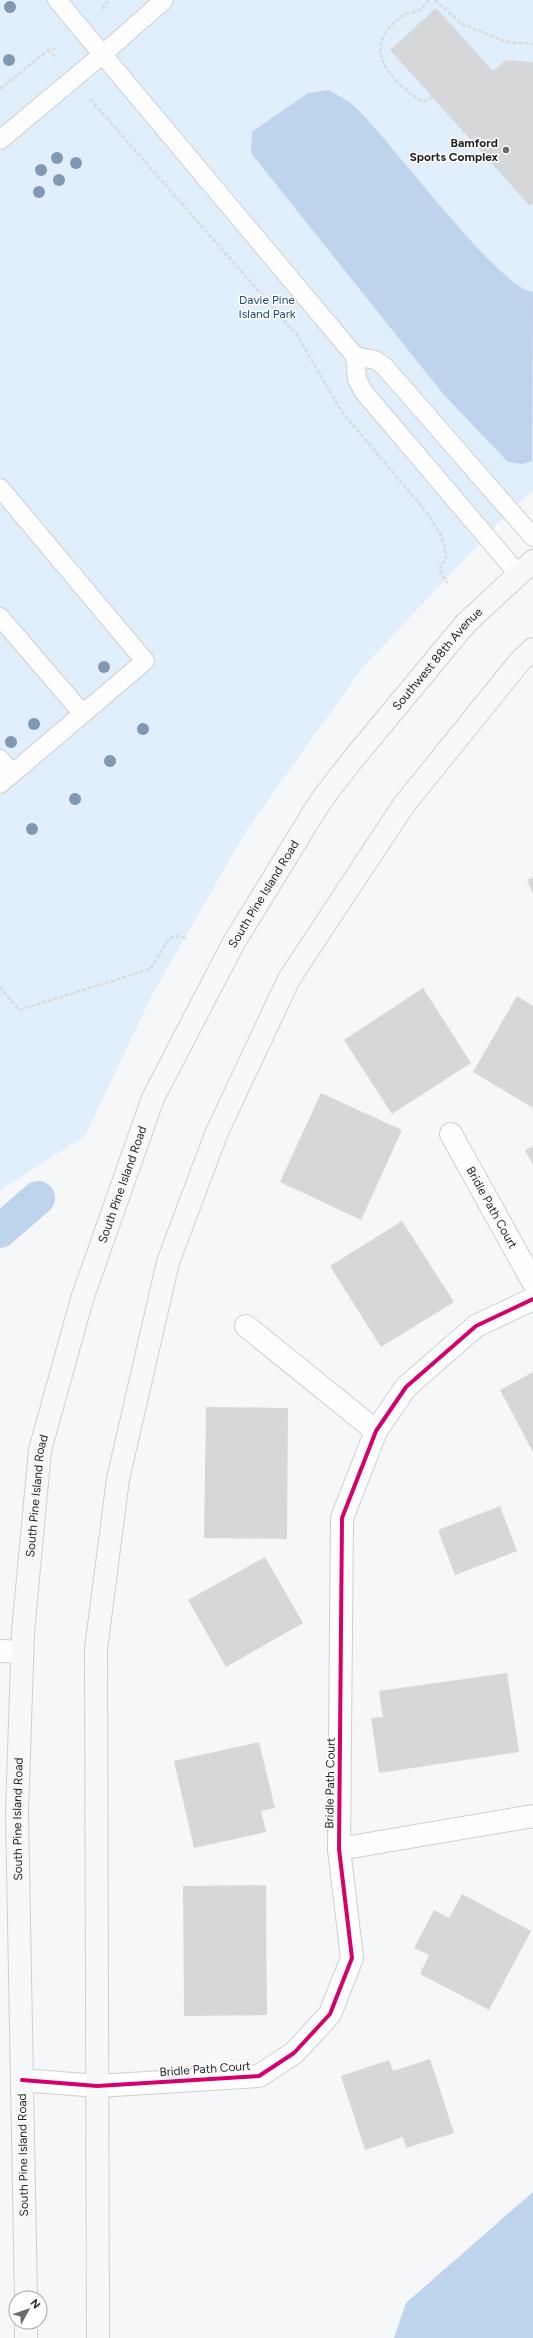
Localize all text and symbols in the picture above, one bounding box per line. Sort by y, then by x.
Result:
place label: Bamford Sports Complex [410,136,499,164]
marker: Bamford Sports Complex [501,145,511,155]
park label: Davie Pine Island Park [238,293,296,321]
street label: Southwest 88th Avenue [390,604,485,713]
street label: South Pine Island Road [225,838,302,950]
street label: South Pine Island Road [95,1124,150,1245]
street label: Bridle Path Court [463,1164,520,1251]
street label: South Pine Island Road [23,1433,51,1558]
street label: Bridle Path Court [322,1737,338,1829]
street label: South Pine Island Road [10,1757,26,1881]
street label: Bridle Path Court [159,2059,252,2079]
street label: South Pine Island Road [15,2093,31,2217]
north arrow [8,2290,48,2330]
text: N [28,2296,43,2311]

